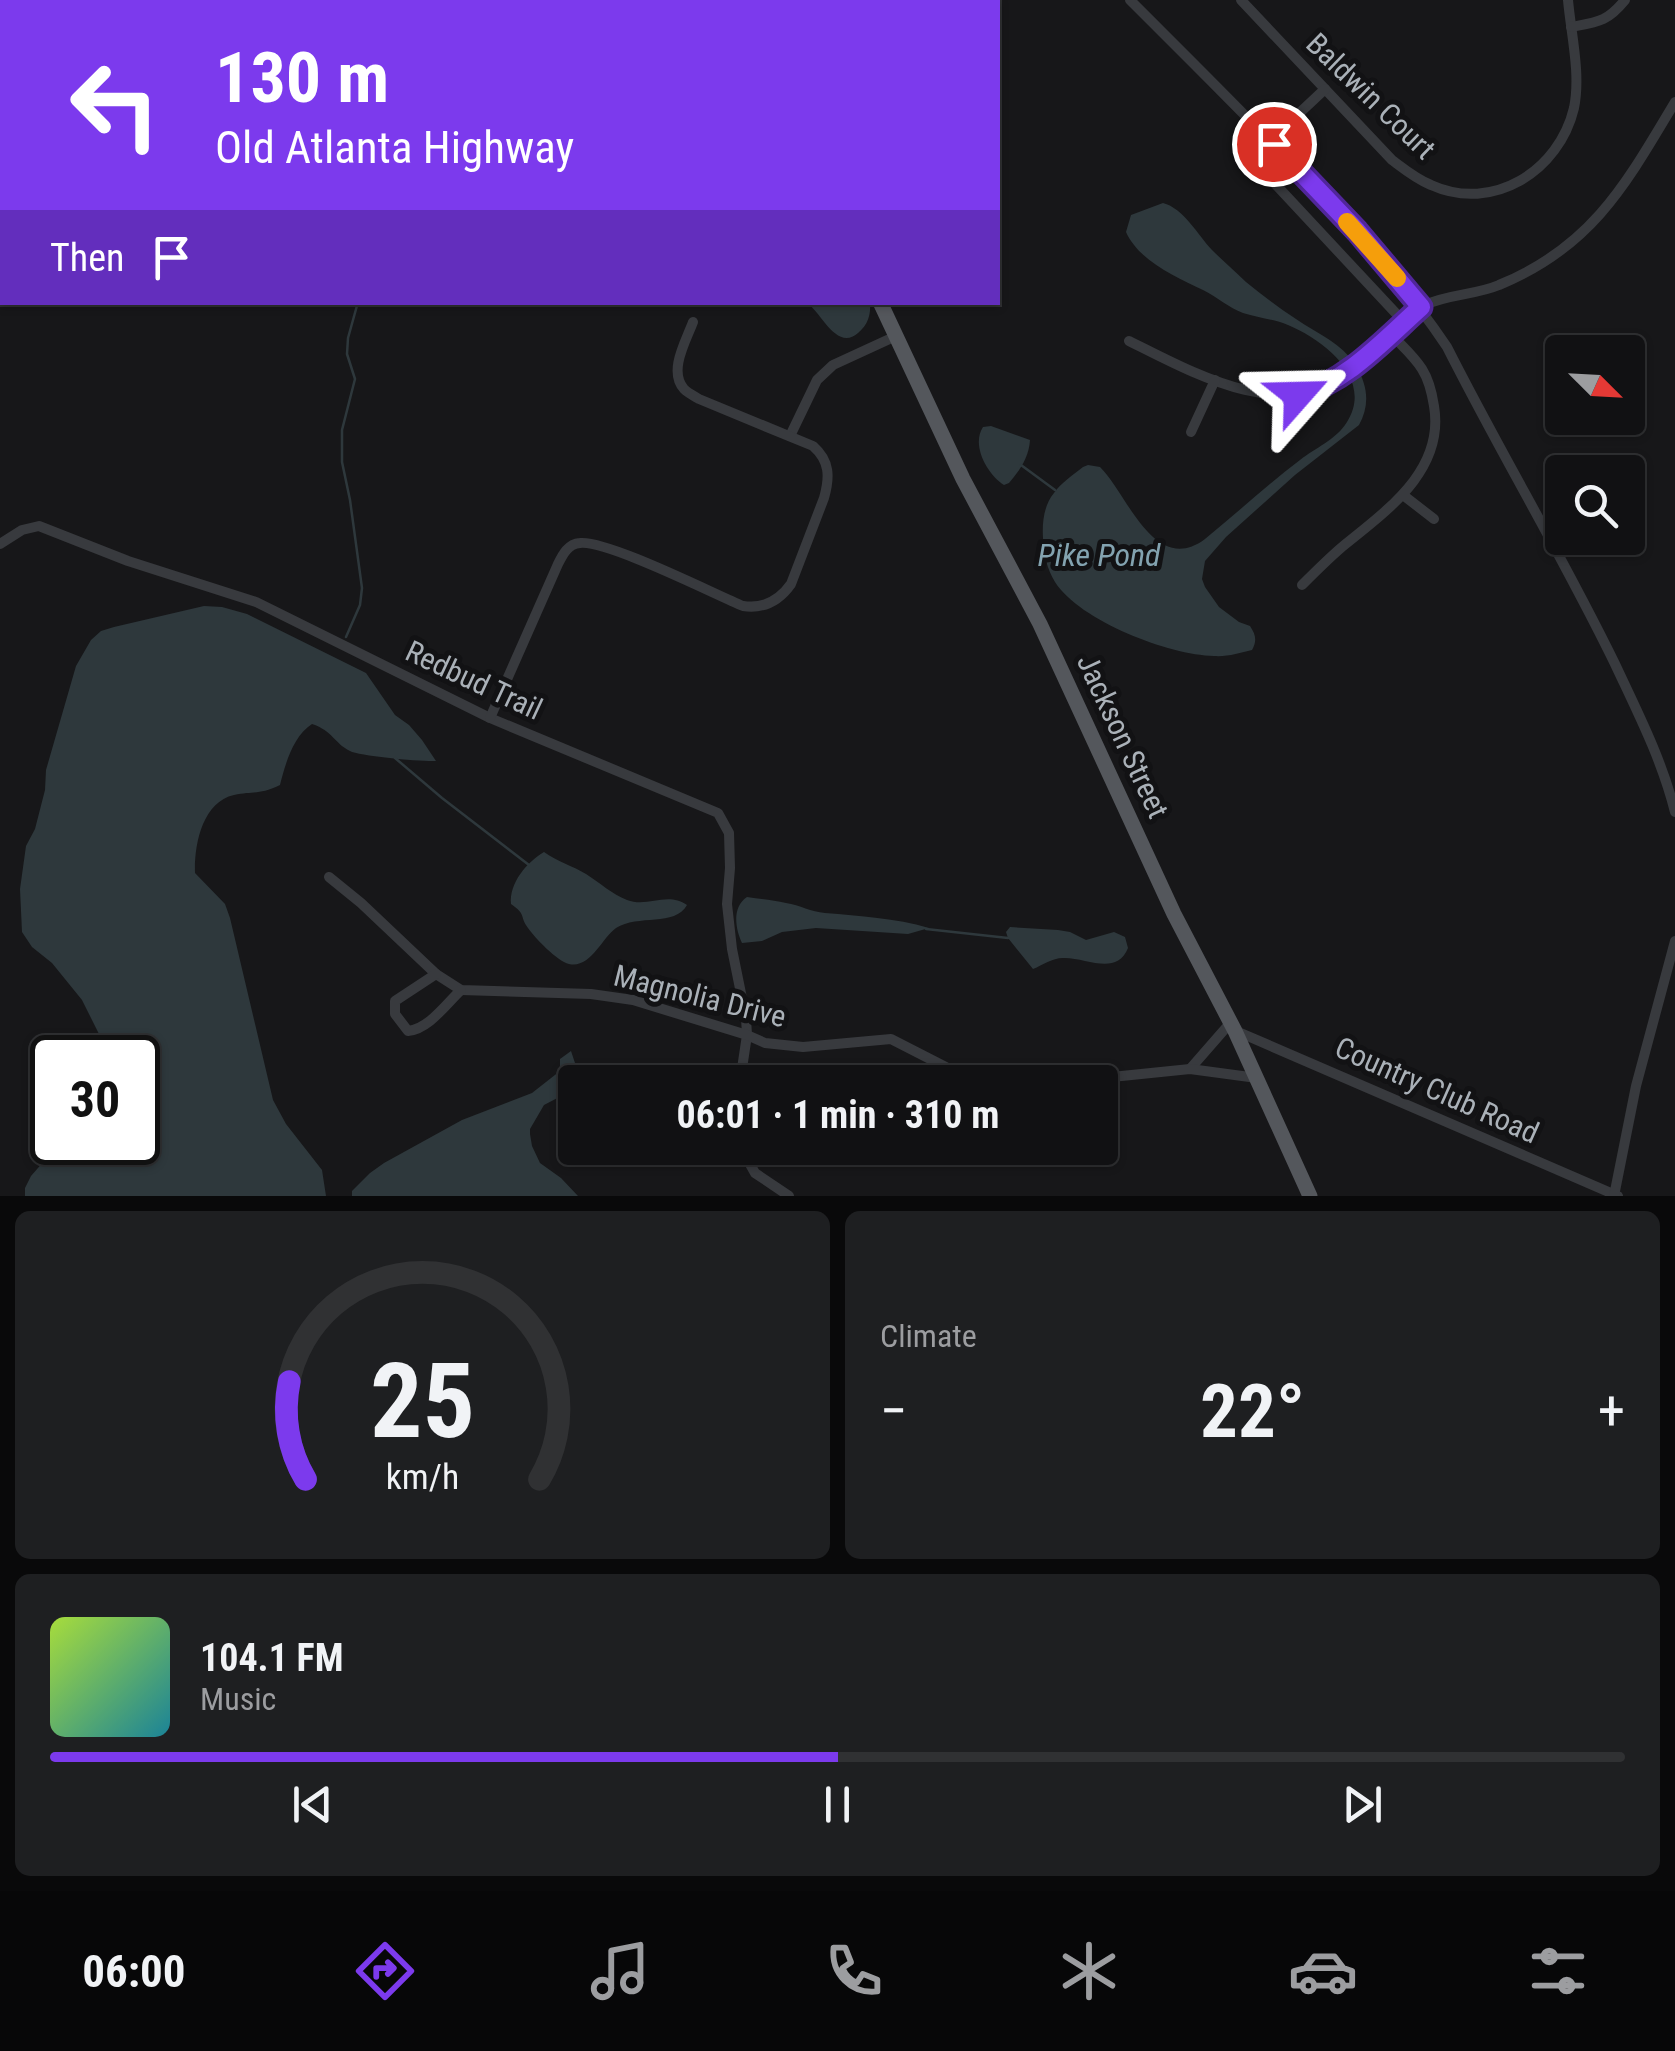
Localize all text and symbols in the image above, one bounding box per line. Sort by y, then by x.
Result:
street label: Baldwin Court [1299,26,1443,166]
text: 130 m [215,37,389,119]
icon: left [50,40,180,170]
pin [1232,102,1317,187]
icon: arrive [1247,117,1302,172]
text: Old Atlanta Highway [215,121,574,174]
icon: arrive [144,230,199,285]
text: Then [50,236,124,280]
north arrow [1545,335,1645,435]
map controls [1545,335,1645,555]
position arrow [1246,343,1350,447]
button: search [1545,455,1645,555]
water label: Pike Pond [1038,536,1161,574]
street label: Redbud Trail [400,633,548,727]
street label: Jackson Street [1070,649,1176,823]
street label: Magnolia Drive [610,958,790,1034]
street label: Country Club Road [1330,1029,1544,1151]
speed limit sign: 30 [30,1035,160,1165]
text: 06:01 · 1 min · 310 m [677,1093,999,1137]
text: Climate [880,1317,977,1355]
text: 25 [370,1341,475,1462]
text: 22° [1200,1367,1305,1455]
text: − [880,1379,908,1443]
text: + [1598,1379,1625,1443]
text: km/h [386,1456,459,1498]
text: 104.1 FM [200,1636,344,1680]
text: Music [200,1680,276,1718]
icon: previous [285,1777,340,1832]
icon: pause [810,1777,865,1832]
icon: next [1335,1777,1390,1832]
icon: directions [350,1936,420,2006]
icon: music [585,1936,655,2006]
icon: phone [819,1936,889,2006]
icon: climate [1054,1936,1124,2006]
icon: car [1288,1936,1358,2006]
icon: filters [1523,1936,1593,2006]
text: 06:00 [82,1945,186,1998]

